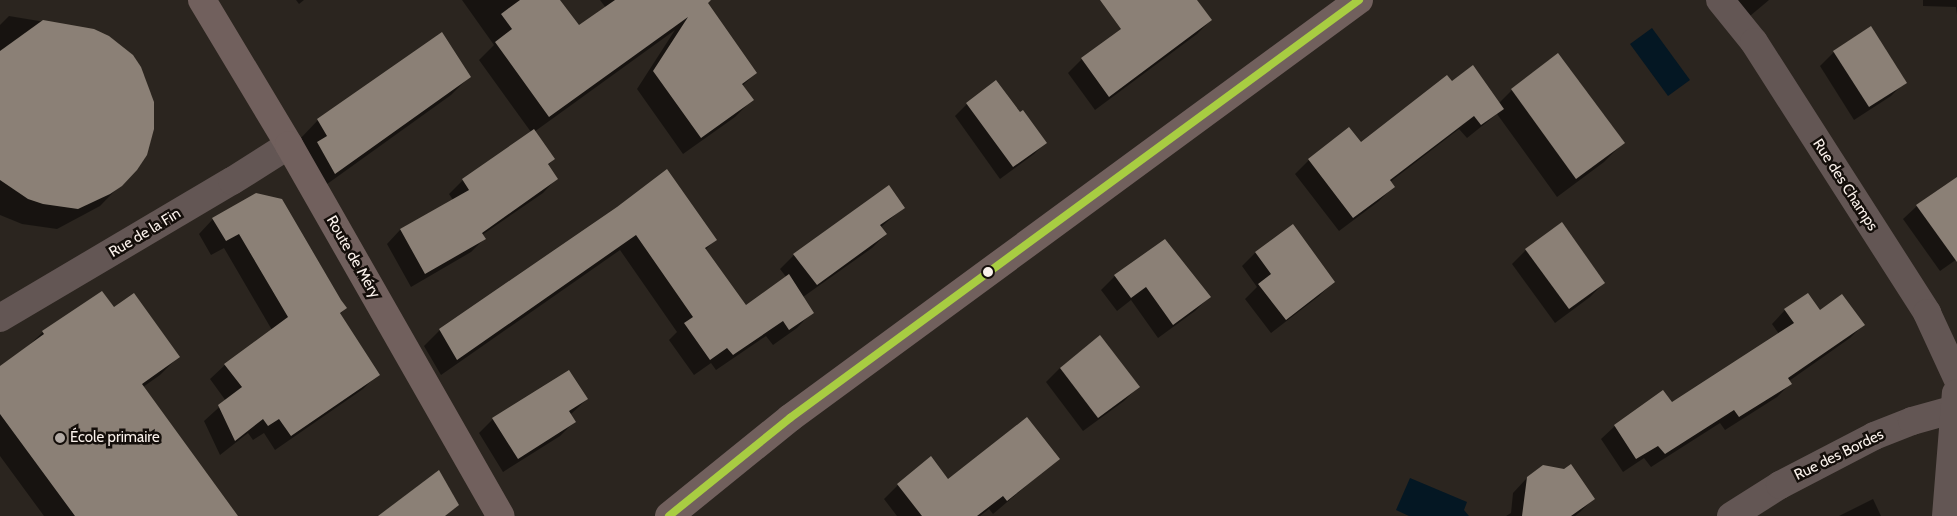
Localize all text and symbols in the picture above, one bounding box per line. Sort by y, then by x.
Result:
street label: Rue des Champs [1809,136,1881,234]
street label: Rue de la Fin [106,205,184,261]
street label: Route de Méry [322,213,384,301]
unlabelled marker [983,267,993,277]
street label: Rue des Bordes [1791,426,1887,484]
place label: École primaire [70,429,160,447]
marker: École primaire [54,432,66,444]

